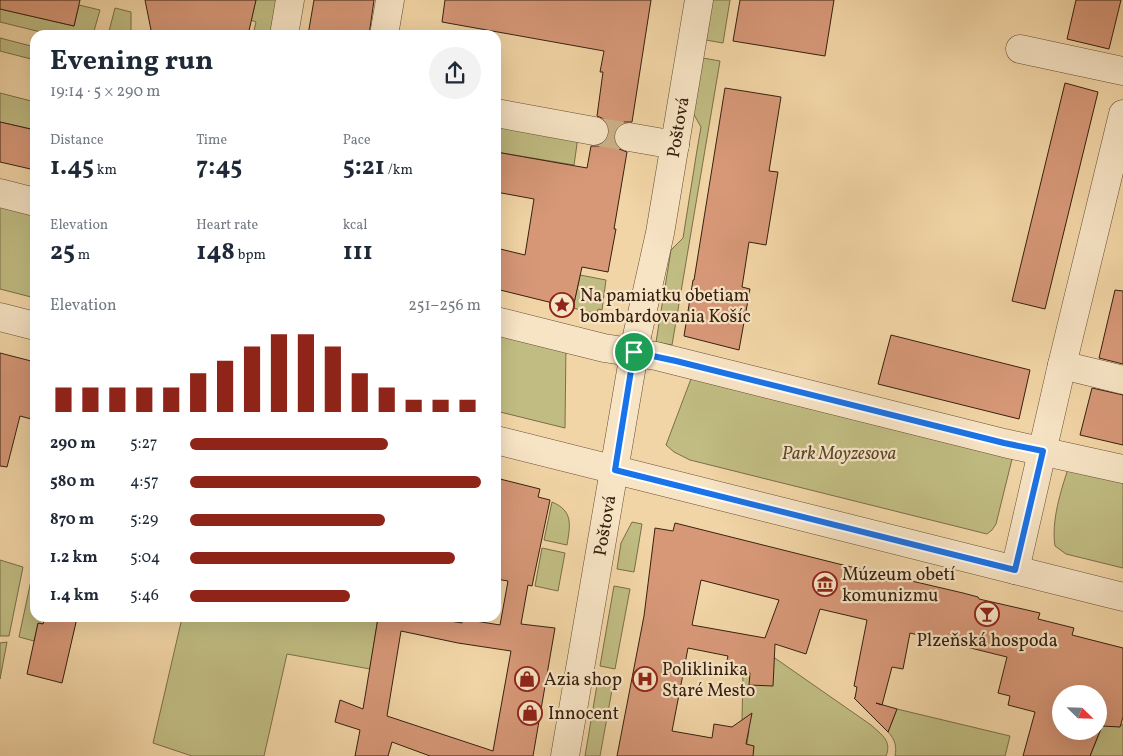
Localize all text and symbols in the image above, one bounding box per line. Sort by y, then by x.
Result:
text: Evening run [50,42,214,81]
button: share [429,47,481,99]
text: 19:14 · 5 × 290 m [50,81,161,103]
street label: Poštová [662,95,697,160]
text: Distance [50,131,104,150]
text: Time [196,131,227,150]
text: Pace [343,131,371,150]
text: 1.45 [50,150,94,185]
text: 7:45 [196,150,242,185]
text: 5:21 [343,150,385,185]
text: km [94,161,117,180]
text: /km [385,161,413,180]
text: Elevation [50,216,108,235]
text: Heart rate [196,216,258,235]
text: kcal [343,216,368,235]
text: 25 [50,235,75,270]
text: 148 [196,235,235,270]
text: 111 [343,235,373,270]
text: m [75,246,90,265]
text: bpm [235,246,266,265]
place label: Na pamiatku obetiam bombardovania Košíc [580,284,751,330]
place icon: Na pamiatku obetiam bombardovania Košíc [549,292,575,318]
text: Elevation [50,295,117,317]
text: 251–256 m [408,295,481,317]
pin [613,331,655,373]
icon: arrive [620,338,648,366]
text: 290 m [50,433,96,455]
text: 5:27 [130,433,157,455]
park label: Park Moyzesova [782,442,896,467]
text: 580 m [50,471,95,493]
text: 4:57 [130,471,159,493]
street label: Poštová [589,493,624,558]
text: 870 m [50,509,94,531]
text: 5:29 [130,509,158,531]
text: 1.2 km [50,547,98,569]
text: 5:04 [130,547,160,569]
place label: Múzeum obetí komunizmu [842,563,956,609]
museum icon: Múzeum obetí komunizmu [812,571,838,597]
text: 1.4 km [50,585,99,607]
text: 5:46 [130,585,159,607]
bar icon: Plzeňská hospoda [974,601,1000,627]
place label: Plzeňská hospoda [916,629,1058,654]
place label: Poliklinika Staré Mesto [662,658,755,704]
shop icon: Azia shop [514,666,540,692]
hospital icon: Poliklinika Staré Mesto [632,666,658,692]
place label: Azia shop [544,668,622,693]
north arrow [1052,685,1108,740]
map controls [1052,685,1107,740]
shop icon: Innocent [517,700,543,726]
place label: Innocent [548,702,619,727]

